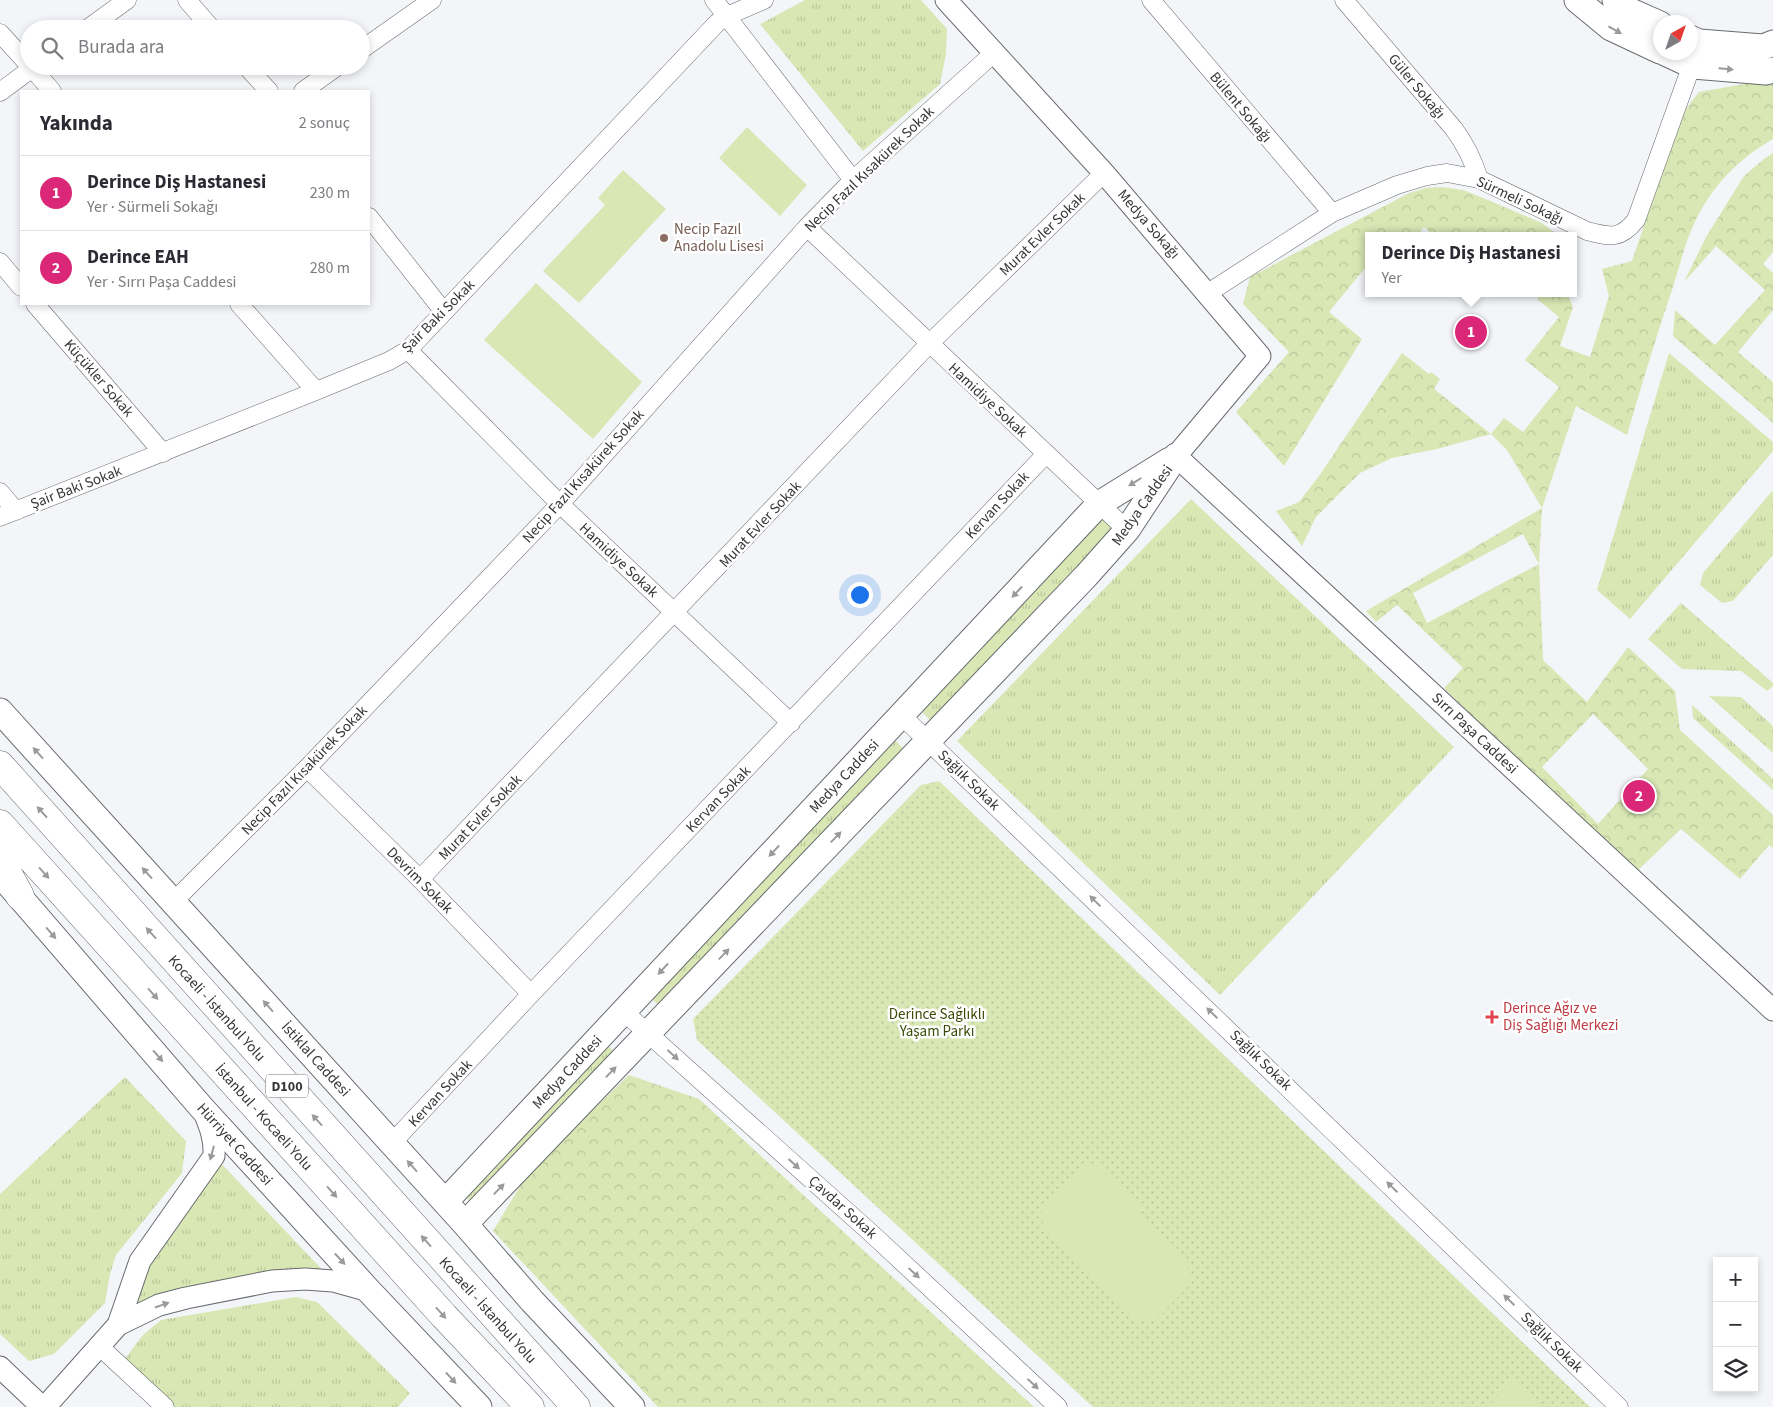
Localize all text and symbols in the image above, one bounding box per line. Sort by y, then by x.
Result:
north arrow [1653,15,1698,60]
search box [20,20,370,75]
one-way arrow [1608,26,1622,34]
icon: search [38,34,66,62]
text: Burada ara [78,34,164,61]
street label: Güler Sokağı [1383,49,1450,123]
one-way arrow [1718,65,1734,73]
street label: Bülent Sokağı [1205,67,1277,147]
street label: Necip Fazıl Kısakürek Sokak [800,101,939,237]
text: Yakında [40,108,113,138]
text: 2 sonuç [299,112,350,134]
text: Derince Diş Hastanesi [87,169,266,196]
street label: Sürmeli Sokağı [1473,171,1567,230]
text: 1 [52,182,60,204]
text: 230 m [310,182,350,204]
street label: Medya Sokağı [1112,185,1185,264]
street label: Murat Evler Sokak [995,188,1090,281]
text: Yer · Sürmeli Sokağı [87,196,218,218]
place label: Necip Fazıl Anadolu Lisesi [674,219,764,257]
marker: Necip Fazıl Anadolu Lisesi [658,232,670,244]
popup [1365,232,1577,297]
text: Derince Diş Hastanesi [1381,240,1561,267]
text: Derince EAH [87,244,189,271]
text: 2 [52,257,60,279]
text: 280 m [310,257,350,279]
text: Yer [1381,267,1402,289]
text: Yer · Sırrı Paşa Caddesi [87,271,237,293]
street label: Şair Baki Sokak [397,274,480,358]
pin: 1 [1455,313,1487,351]
street label: Küçükler Sokak [59,335,139,422]
street label: Hamidiye Sokak [943,358,1032,443]
street label: Necip Fazıl Kısakürek Sokak [518,404,650,548]
street label: Şair Baki Sokak [27,460,125,515]
street label: Medya Caddesi [1107,461,1178,550]
street label: Kervan Sokak [961,467,1035,544]
street label: Murat Evler Sokak [714,476,807,572]
one-way arrow [1129,477,1142,486]
street label: Hamidiye Sokak [574,518,663,603]
your location [847,582,873,608]
one-way arrow [1011,585,1023,597]
street label: Sırrı Paşa Caddesi [1427,688,1523,779]
street label: Necip Fazıl Kısakürek Sokak [237,700,373,840]
street label: Medya Caddesi [805,735,884,818]
street label: Sağlık Sokak [933,745,1005,816]
one-way arrow [32,746,43,759]
street label: Kervan Sokak [681,761,756,837]
street label: Murat Evler Sokak [434,769,527,865]
pin: 2 [1623,777,1655,815]
one-way arrow [36,807,48,819]
one-way arrow [830,831,842,843]
street label: Devrim Sokak [382,842,458,919]
one-way arrow [768,844,780,856]
one-way arrow [38,867,50,879]
one-way arrow [141,867,152,880]
one-way arrow [1089,895,1101,907]
one-way arrow [46,927,57,940]
one-way arrow [145,927,156,940]
one-way arrow [718,949,730,961]
street label: Kocaeli - İstanbul Yolu [163,950,270,1066]
one-way arrow [657,963,669,975]
one-way arrow [147,987,159,999]
place label: Derince Ağız ve Diş Sağlığı Merkezi [1503,998,1618,1036]
one-way arrow [262,1000,273,1013]
park label: Derince Sağlıklı Yaşam Parkı [889,1004,985,1042]
one-way arrow [1206,1008,1218,1020]
marker: Derince Ağız ve Diş Sağlığı Merkezi [1485,1010,1499,1024]
street label: İstiklal Caddesi [276,1017,355,1101]
street label: Sağlık Sokak [1225,1025,1297,1096]
street label: Medya Caddesi [528,1031,607,1114]
one-way arrow [152,1050,163,1063]
one-way arrow [666,1050,679,1061]
street label: Kervan Sokak [404,1055,478,1132]
street label: İstanbul - Kocaeli Yolu [210,1059,317,1175]
one-way arrow [605,1066,617,1078]
road number: D100 [266,1074,308,1098]
street label: Hürriyet Caddesi [192,1098,277,1190]
one-way arrow [311,1114,323,1126]
one-way arrow [208,1145,216,1160]
one-way arrow [787,1158,800,1169]
one-way arrow [406,1160,418,1172]
street label: Çavdar Sokak [804,1171,882,1244]
one-way arrow [1386,1181,1398,1193]
one-way arrow [493,1183,505,1195]
one-way arrow [327,1186,338,1199]
one-way arrow [420,1234,431,1247]
street label: Kocaeli - İstanbul Yolu [434,1252,541,1368]
one-way arrow [334,1253,346,1265]
map controls [1713,1257,1758,1392]
button: + [1713,1257,1758,1302]
one-way arrow [908,1267,920,1279]
one-way arrow [1503,1294,1515,1306]
one-way arrow [155,1301,170,1309]
button: − [1713,1302,1758,1347]
one-way arrow [435,1307,447,1319]
street label: Sağlık Sokak [1516,1307,1588,1378]
button: layers [1713,1347,1758,1392]
one-way arrow [445,1372,457,1384]
one-way arrow [1027,1378,1039,1390]

